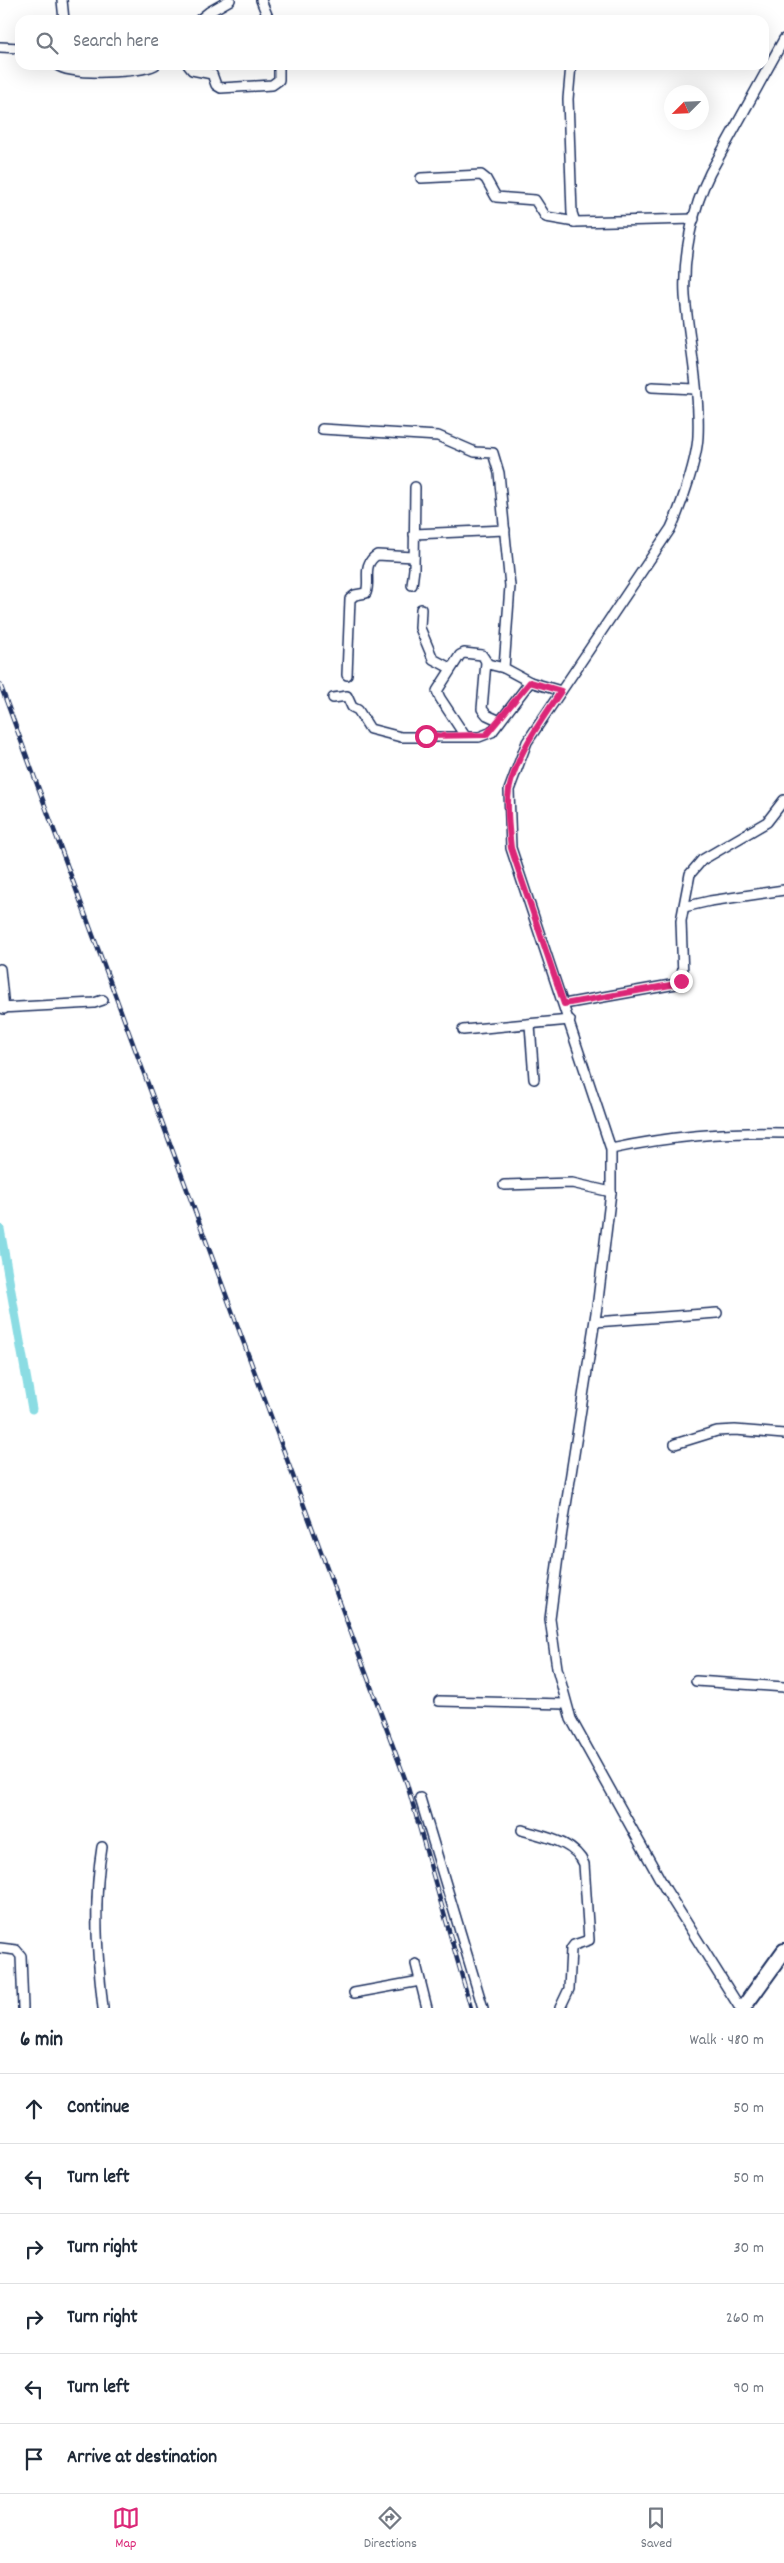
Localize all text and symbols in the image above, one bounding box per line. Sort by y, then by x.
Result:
search box [15,15,769,70]
icon: search [33,29,61,57]
text: Search here [73,29,159,56]
north arrow [664,85,709,130]
route start [415,725,438,748]
route end [670,970,693,993]
text: 6 min [20,2026,63,2056]
text: Walk · 480 m [690,2029,764,2052]
icon: ahead [20,2095,48,2123]
text: Continue [67,2095,129,2122]
text: 50 m [733,2097,764,2120]
icon: left [20,2165,48,2193]
text: Turn left [67,2165,130,2192]
text: 50 m [733,2167,764,2190]
icon: right [20,2235,48,2263]
text: Turn right [67,2235,138,2262]
text: 30 m [734,2237,764,2260]
icon: right [20,2305,48,2333]
text: Turn right [67,2305,138,2332]
text: 260 m [726,2307,764,2330]
icon: left [20,2375,48,2403]
text: Turn left [67,2375,130,2402]
text: 90 m [733,2377,764,2400]
icon: arrive [20,2445,48,2473]
text: Arrive at destination [67,2445,217,2472]
tab: Map [112,2504,140,2554]
tab: Directions [364,2504,417,2554]
tab: Saved [641,2504,672,2554]

